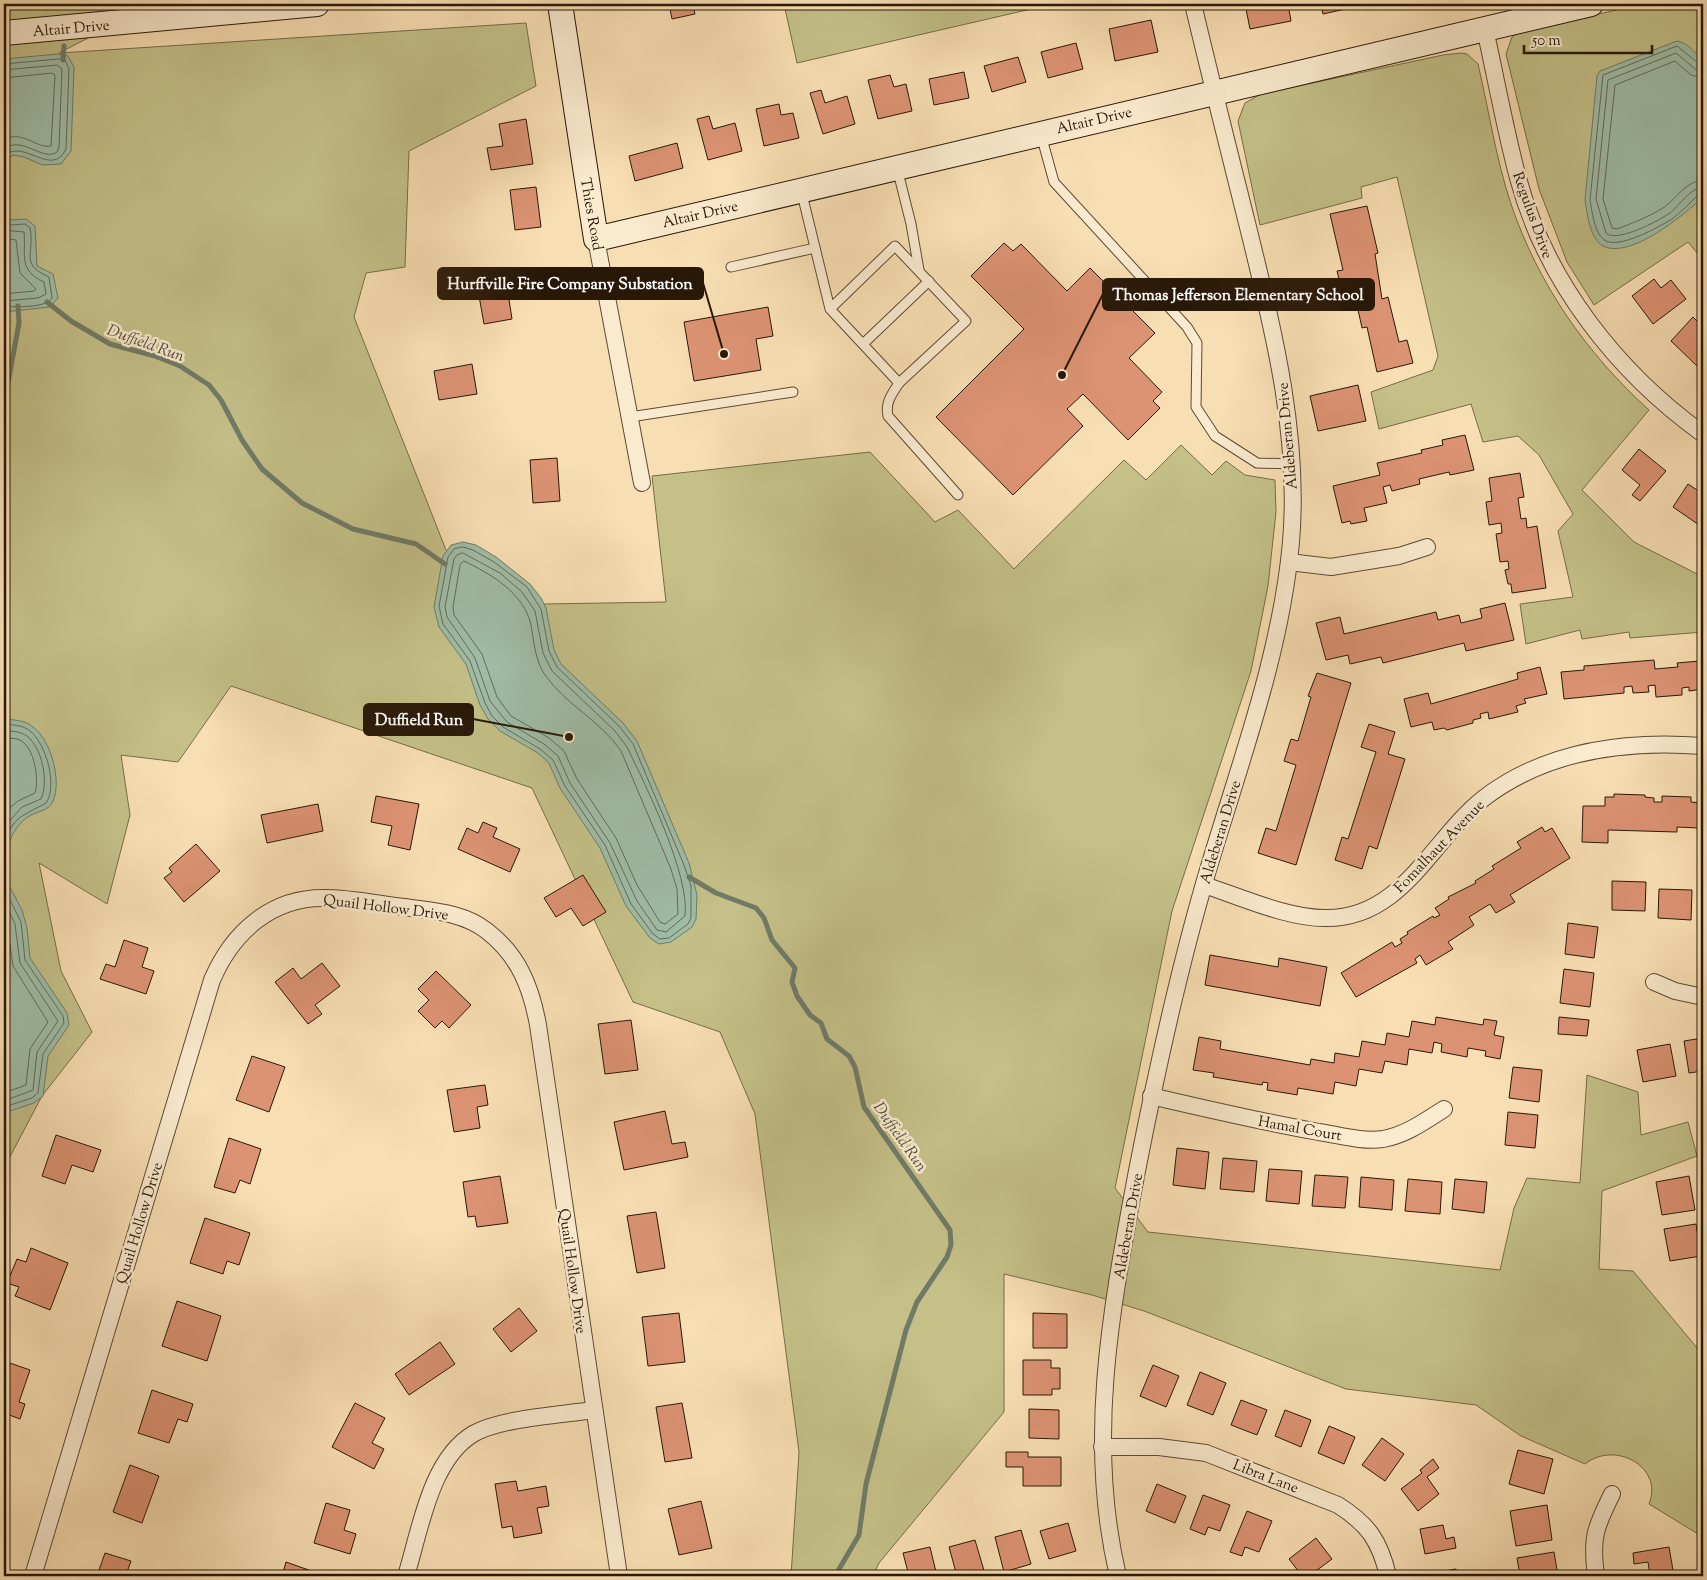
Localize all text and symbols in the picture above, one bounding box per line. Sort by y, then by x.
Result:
street label: Altair Drive [32,16,111,43]
scale bar [1524,22,1652,54]
text: 50 m [1531,31,1561,52]
street label: Altair Drive [1054,103,1134,140]
street label: Regulus Drive [1506,169,1557,262]
street label: Thies Road [574,176,607,253]
street label: Altair Drive [660,197,740,234]
callout: Hurffville Fire Company Substation [438,268,703,299]
text: Hurffville Fire Company Substation [447,274,693,297]
callout: Thomas Jefferson Elementary School [1103,279,1374,310]
text: Thomas Jefferson Elementary School [1112,285,1364,308]
water label: Duffield Run [103,320,188,369]
street label: Aldeberan Drive [1273,382,1304,490]
callout: Duffield Run [364,704,473,735]
text: Duffield Run [375,710,464,733]
street label: Aldeberan Drive [1196,778,1247,887]
street label: Fomalhaut Avenue [1390,796,1490,898]
street label: Quail Hollow Drive [322,890,450,927]
water label: Duffield Run [866,1098,932,1178]
street label: Hamal Court [1256,1112,1343,1147]
street label: Quail Hollow Drive [112,1160,169,1287]
street label: Aldeberan Drive [1110,1172,1149,1281]
street label: Quail Hollow Drive [552,1207,591,1335]
street label: Libra Lane [1230,1455,1301,1500]

